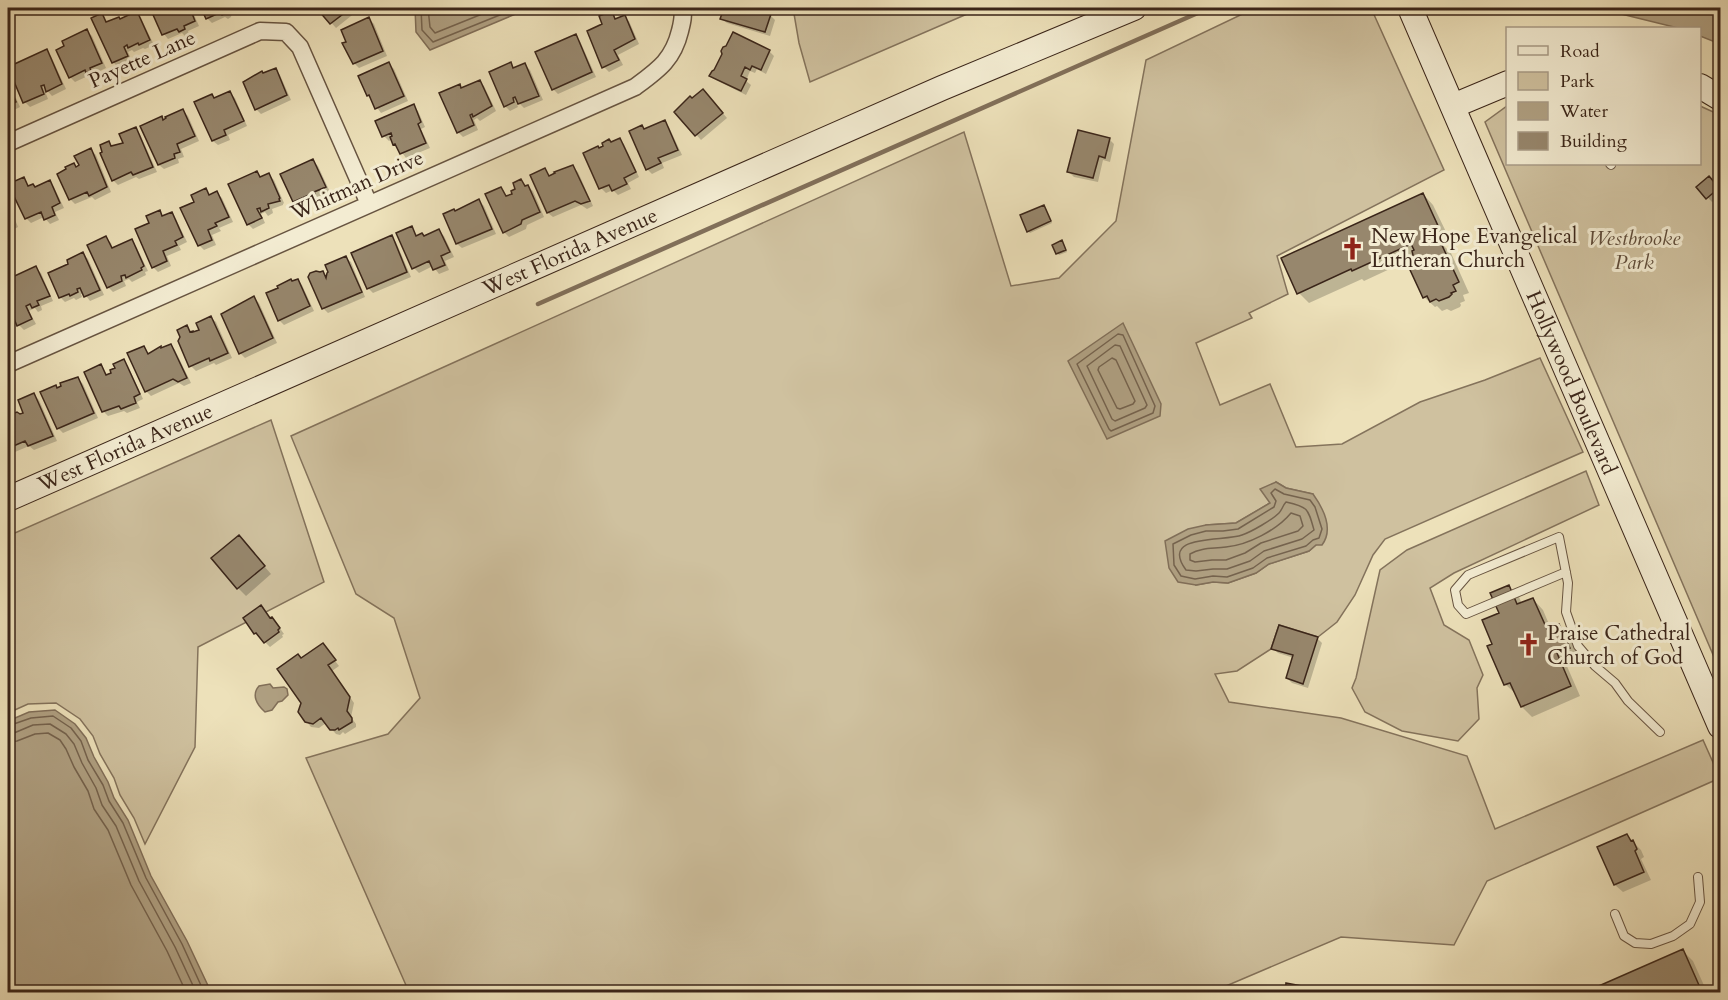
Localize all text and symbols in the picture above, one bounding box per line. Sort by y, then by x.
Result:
street label: Payette Lane [84,23,200,96]
legend [1506,27,1701,165]
text: Road [1560,39,1600,64]
text: Park [1560,69,1595,94]
text: Water [1559,99,1609,124]
text: Building [1560,129,1628,154]
street label: Whitman Drive [285,143,428,228]
street label: West Florida Avenue [477,201,662,304]
place label: New Hope Evangelical Lutheran Church [1371,222,1577,275]
park label: Westbrooke Park [1588,224,1681,277]
church icon: New Hope Evangelical Lutheran Church [1340,235,1366,261]
street label: Hollywood Boulevard [1519,286,1624,479]
street label: West Florida Avenue [32,397,217,500]
place label: Praise Cathedral Church of God [1547,619,1690,672]
church icon: Praise Cathedral Church of God [1516,632,1542,658]

